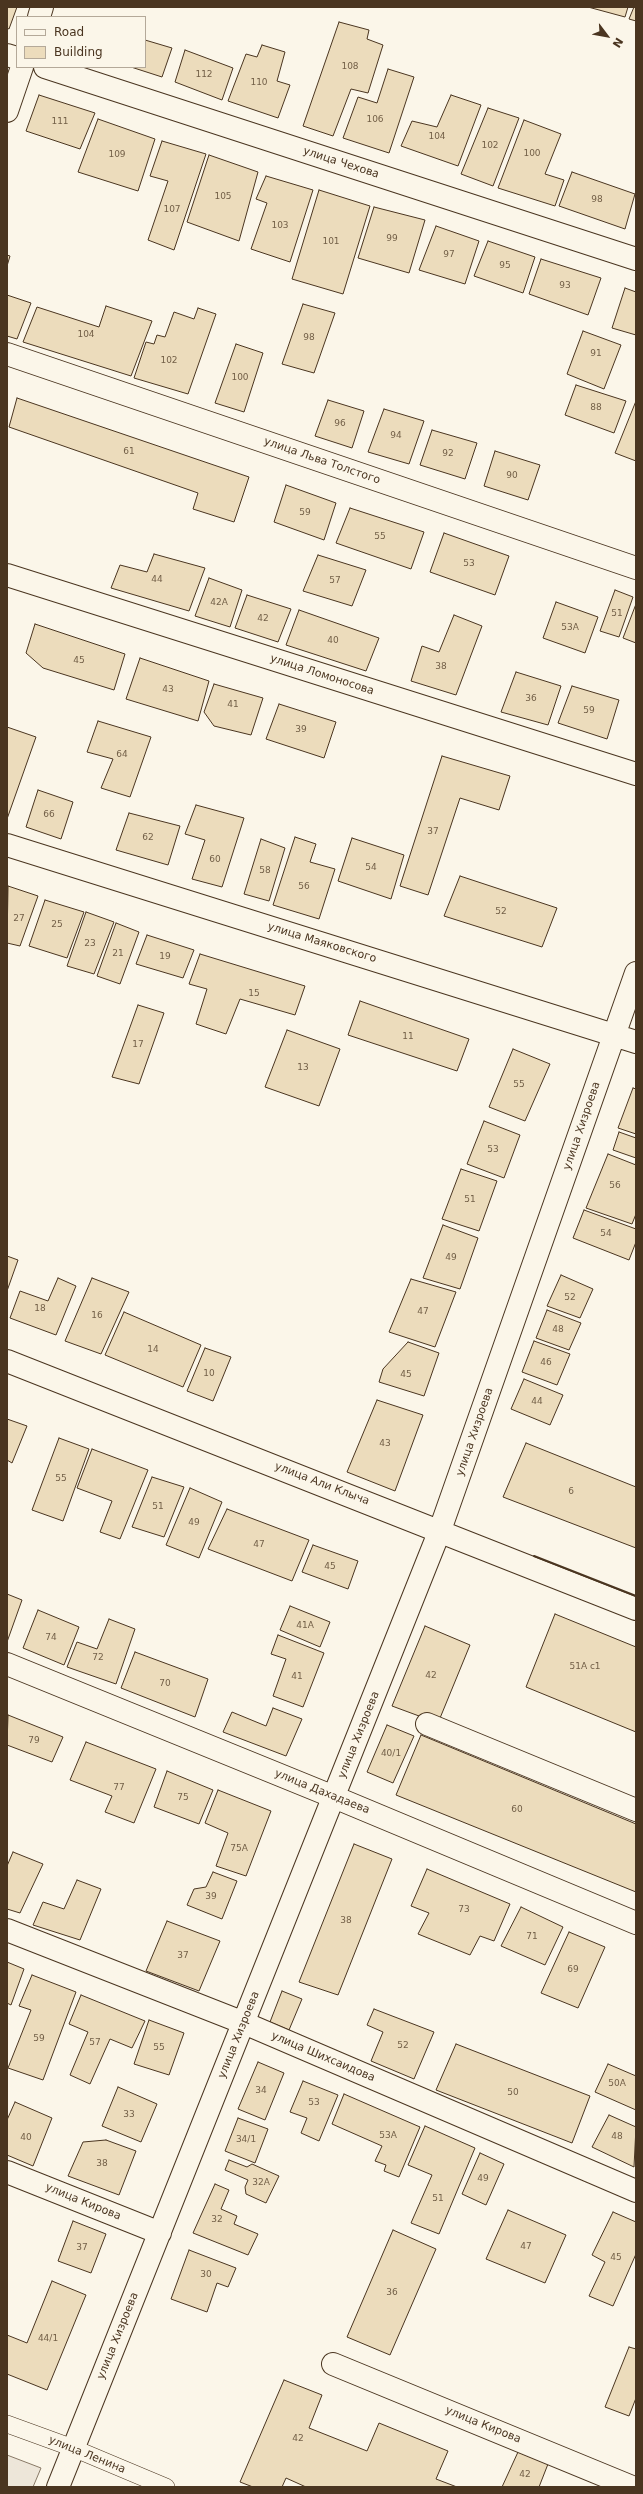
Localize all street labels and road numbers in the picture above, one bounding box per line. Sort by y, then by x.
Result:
street label: улица Чехова [301,144,381,182]
street label: улица Льва Толстого [262,435,382,487]
street label: улица Ломоносова [268,652,376,698]
street label: улица Маяковского [266,920,378,966]
street label: улица Хизроева [561,1080,603,1172]
street label: улица Хизроева [454,1386,496,1478]
street label: улица Али Клыча [273,1460,371,1508]
street label: улица Хизроева [336,1690,382,1780]
street label: улица Дахадаева [273,1767,371,1817]
street label: улица Хизроева [216,1990,262,2080]
street label: улица Шихсаидова [269,2029,377,2085]
street label: улица Кирова [43,2181,123,2223]
street label: улица Хизроева [95,2291,141,2381]
street label: улица Кирова [443,2404,523,2446]
street label: улица Ленина [47,2434,127,2476]

